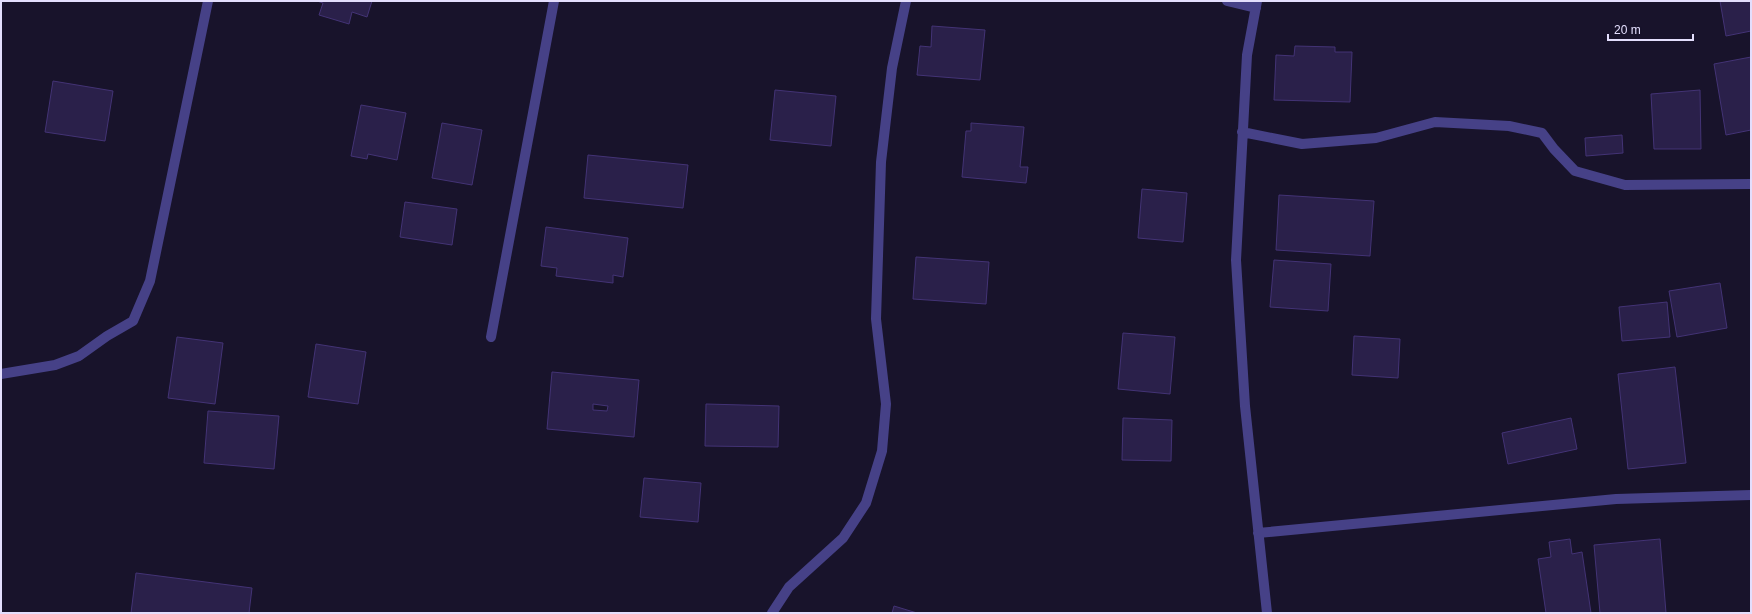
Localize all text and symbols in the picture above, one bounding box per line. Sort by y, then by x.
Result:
scale bar [1608,16,1693,42]
text: 20 m [1614,23,1641,37]

